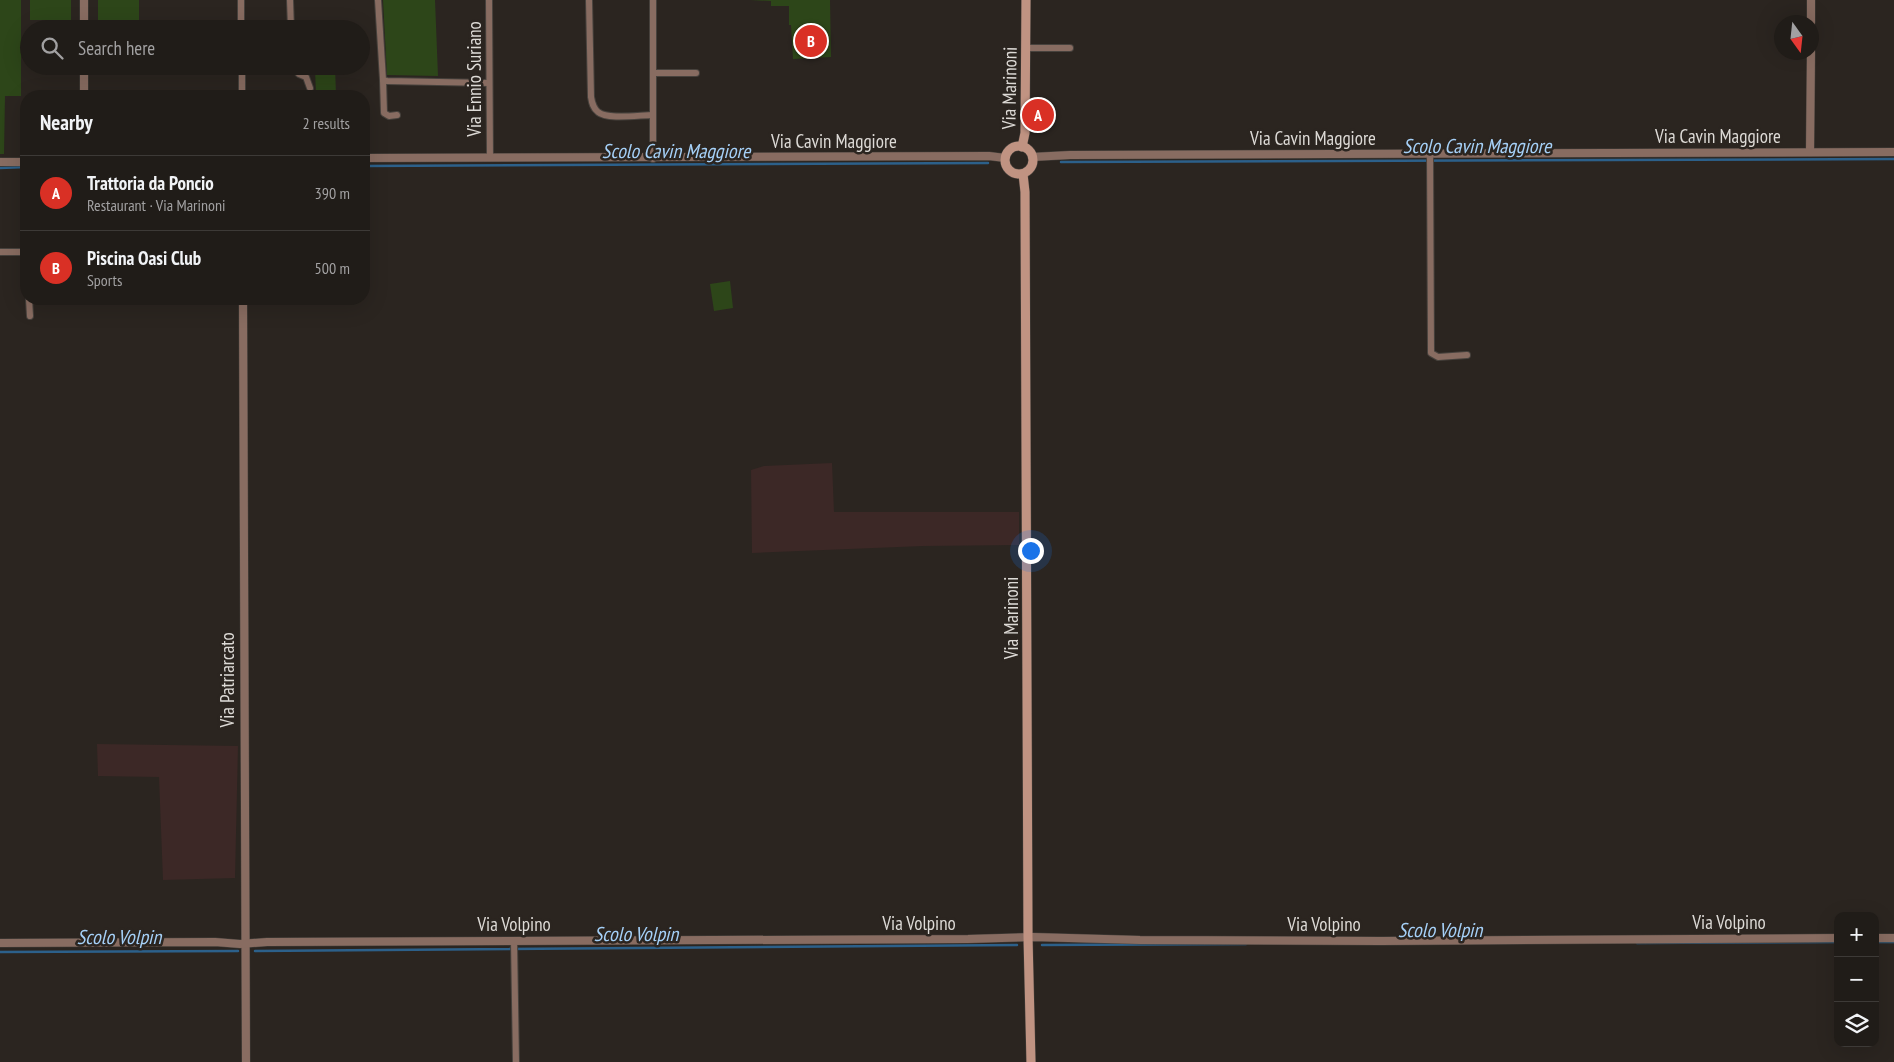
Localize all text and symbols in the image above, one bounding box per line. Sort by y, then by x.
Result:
north arrow [1774,15,1819,60]
search box [20,20,370,75]
street label: Via Ennio Suriano [462,21,486,138]
pin: B [795,22,827,60]
icon: search [38,34,66,62]
text: Search here [78,36,155,60]
street label: Via Marinoni [996,46,1022,130]
pin: A [1022,96,1054,134]
text: Nearby [40,109,93,136]
text: 2 results [303,113,350,133]
street label: Via Cavin Maggiore [1654,124,1781,148]
street label: Via Cavin Maggiore [1249,126,1376,150]
street label: Via Cavin Maggiore [770,129,897,153]
water label: Scolo Cavin Maggiore [1403,133,1553,159]
water label: Scolo Cavin Maggiore [602,138,752,164]
text: Trattoria da Poncio [87,171,214,195]
text: A [52,183,60,203]
text: 390 m [315,183,350,203]
text: Restaurant · Via Marinoni [87,195,225,215]
text: Piscina Oasi Club [87,246,201,270]
text: B [52,258,60,278]
text: 500 m [315,258,350,278]
text: Sports [87,270,122,290]
your location [1018,538,1044,564]
street label: Via Marinoni [999,577,1023,660]
street label: Via Patriarcato [215,632,239,729]
street label: Via Volpino [1691,910,1766,934]
street label: Via Volpino [881,911,956,935]
street label: Via Volpino [476,912,551,936]
street label: Via Volpino [1286,912,1361,936]
map controls [1834,912,1879,1047]
button: + [1834,912,1879,957]
water label: Scolo Volpin [1398,917,1483,943]
water label: Scolo Volpin [594,921,679,947]
water label: Scolo Volpin [77,924,162,950]
button: − [1834,957,1879,1002]
button: layers [1834,1002,1879,1047]

